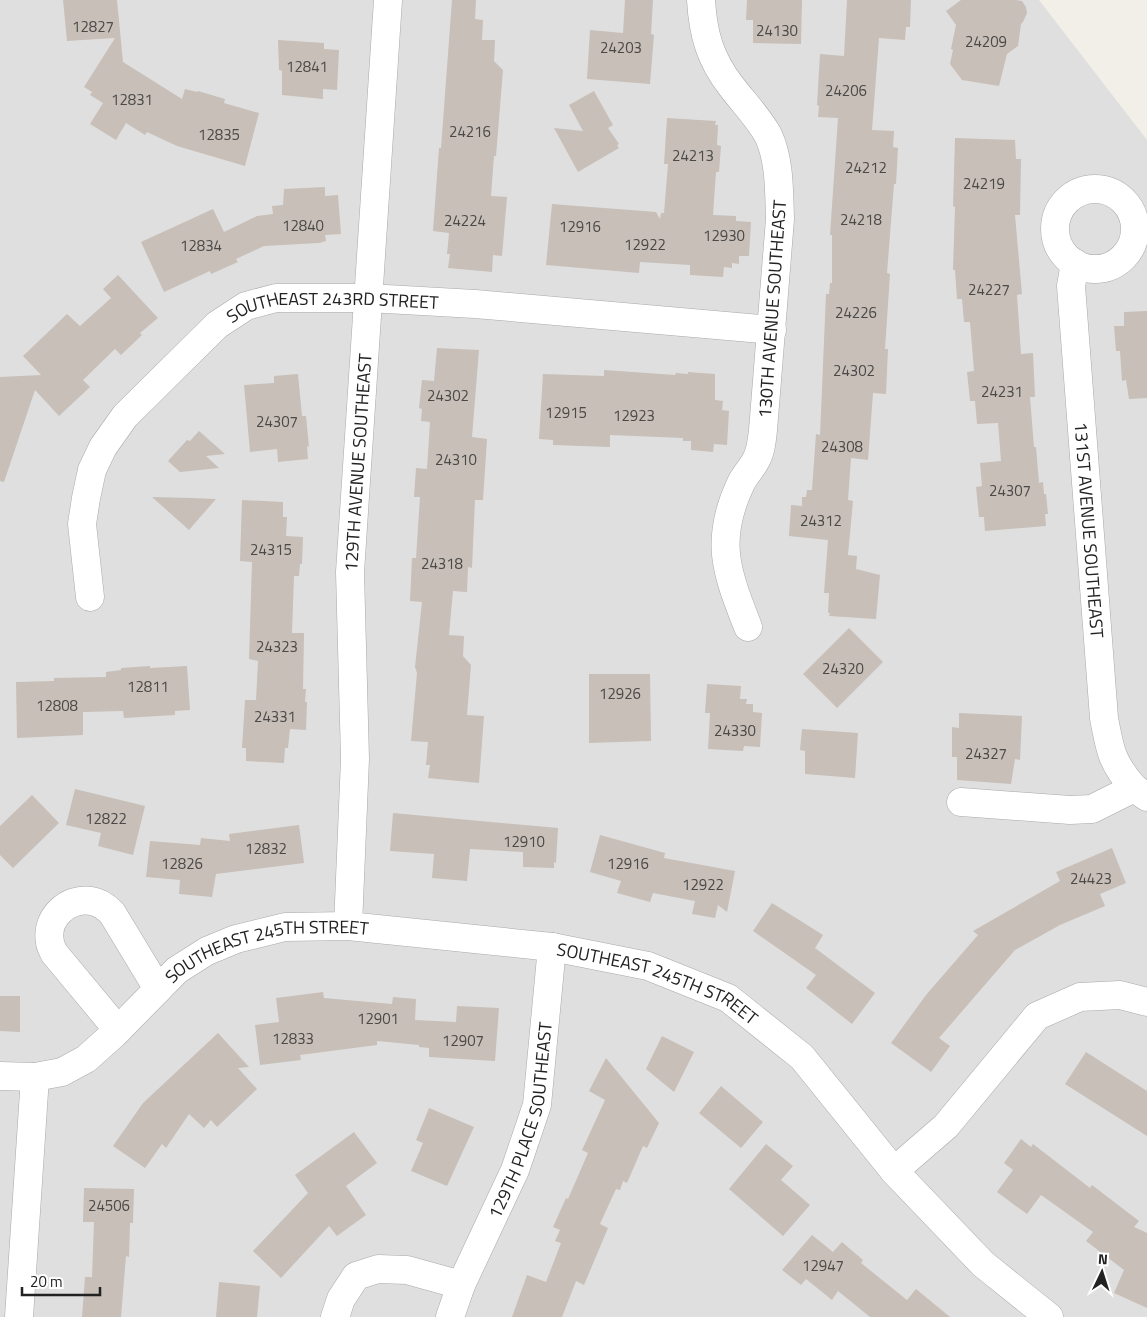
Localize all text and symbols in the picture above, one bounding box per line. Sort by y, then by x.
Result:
house number: 12827 [72,15,114,38]
house number: 24130 [756,19,798,42]
house number: 24209 [965,30,1007,53]
house number: 24203 [600,36,642,59]
house number: 12841 [286,55,328,78]
house number: 24206 [825,79,867,102]
house number: 12831 [111,88,153,111]
house number: 24216 [449,120,491,143]
house number: 12835 [198,123,240,146]
house number: 24213 [672,144,714,167]
house number: 24212 [845,156,887,179]
house number: 24219 [963,172,1005,195]
street label: 130TH AVENUE SOUTHEAST [751,198,793,419]
house number: 24218 [840,208,882,231]
house number: 24224 [444,209,486,232]
house number: 12840 [282,214,324,237]
house number: 12916 [559,215,601,238]
house number: 12930 [703,224,745,247]
house number: 12922 [624,233,666,256]
house number: 12834 [180,234,222,257]
house number: 24227 [968,278,1010,301]
street label: SOUTHEAST 243RD STREET [221,284,440,329]
house number: 24226 [835,301,877,324]
street label: 129TH AVENUE SOUTHEAST [337,352,378,573]
house number: 24302 [833,359,875,382]
house number: 24231 [981,380,1023,403]
house number: 24302 [427,384,469,407]
house number: 12915 [545,401,587,424]
house number: 12923 [613,404,655,427]
house number: 24307 [256,410,298,433]
street label: 131ST AVENUE SOUTHEAST [1068,421,1111,639]
house number: 24308 [821,435,863,458]
house number: 24310 [435,448,477,471]
house number: 24307 [989,479,1031,502]
house number: 24312 [800,509,842,532]
house number: 24315 [250,538,292,561]
house number: 24318 [421,552,463,575]
house number: 24323 [256,635,298,658]
house number: 24320 [822,657,864,680]
house number: 12811 [127,675,169,698]
house number: 12926 [599,682,641,705]
house number: 12808 [36,694,78,717]
house number: 24331 [254,705,296,728]
house number: 24330 [714,719,756,742]
house number: 24327 [965,742,1007,765]
house number: 12822 [85,807,127,830]
house number: 12910 [503,830,545,853]
house number: 12832 [245,837,287,860]
house number: 12826 [161,852,203,875]
house number: 12916 [607,852,649,875]
house number: 24423 [1070,867,1112,890]
house number: 12922 [682,873,724,896]
street label: SOUTHEAST 245TH STREET [158,912,370,989]
street label: SOUTHEAST 245TH STREET [555,935,765,1031]
house number: 12901 [357,1007,399,1030]
street label: 129TH PLACE SOUTHEAST [481,1020,558,1223]
house number: 12833 [272,1027,314,1050]
house number: 12907 [442,1029,484,1052]
house number: 24506 [88,1194,130,1217]
north arrow [1077,1247,1127,1297]
text: N [1097,1248,1109,1269]
house number: 12947 [802,1254,844,1277]
scale bar [22,1264,100,1296]
text: 20 m [30,1270,63,1293]

